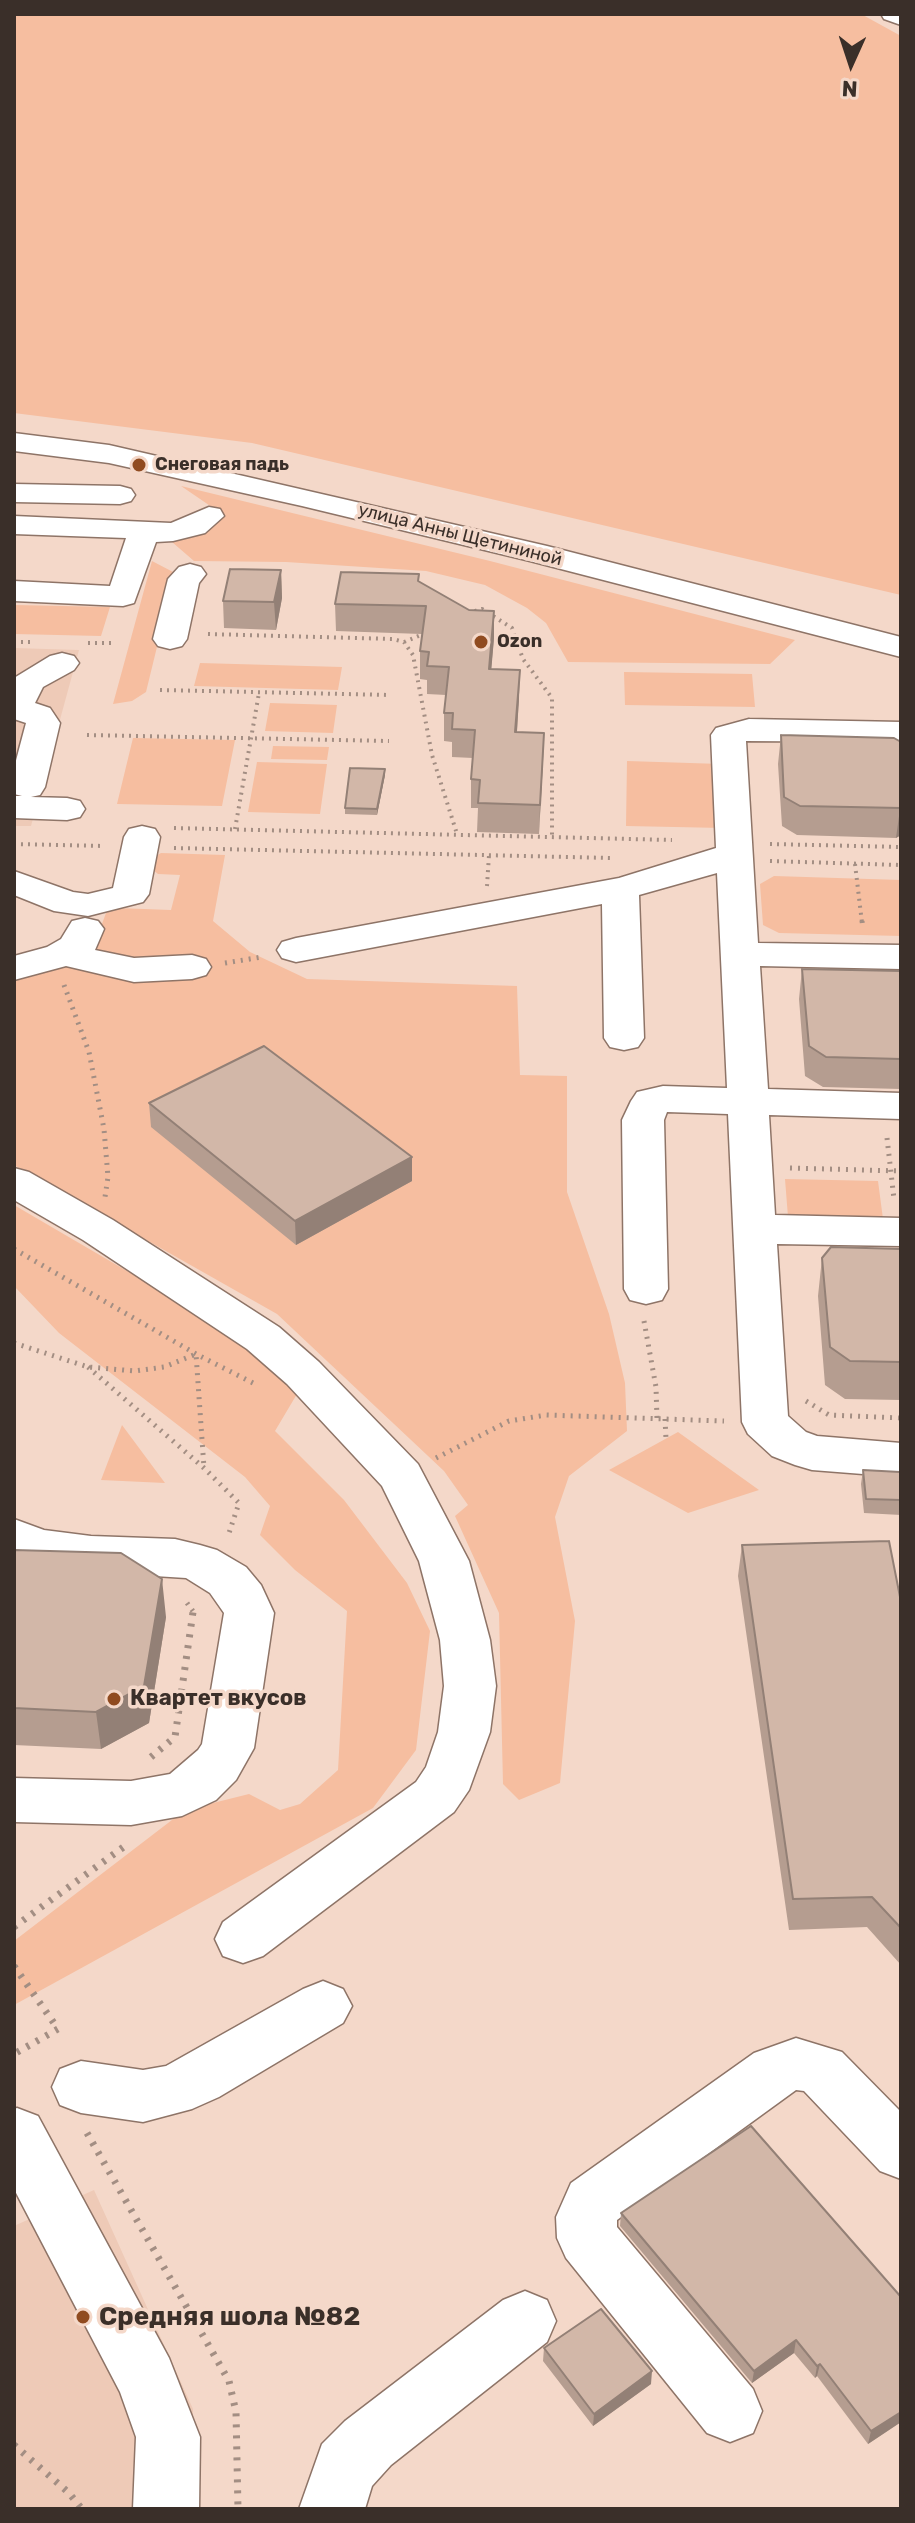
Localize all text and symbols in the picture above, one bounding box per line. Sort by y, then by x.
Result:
north arrow [811,24,891,104]
text: N [841,75,858,102]
place label: Снеговая падь [155,454,289,476]
marker: Снеговая падь [130,456,148,474]
street label: улица Анны Щетининой [356,499,564,571]
place label: Ozon [497,631,542,653]
marker: Ozon [472,633,490,651]
place label: Квартет вкусов [130,1686,307,1712]
marker: Квартет вкусов [105,1690,123,1708]
place label: Средняя шола №82 [99,2301,360,2333]
marker: Средняя шола №82 [74,2308,92,2326]

